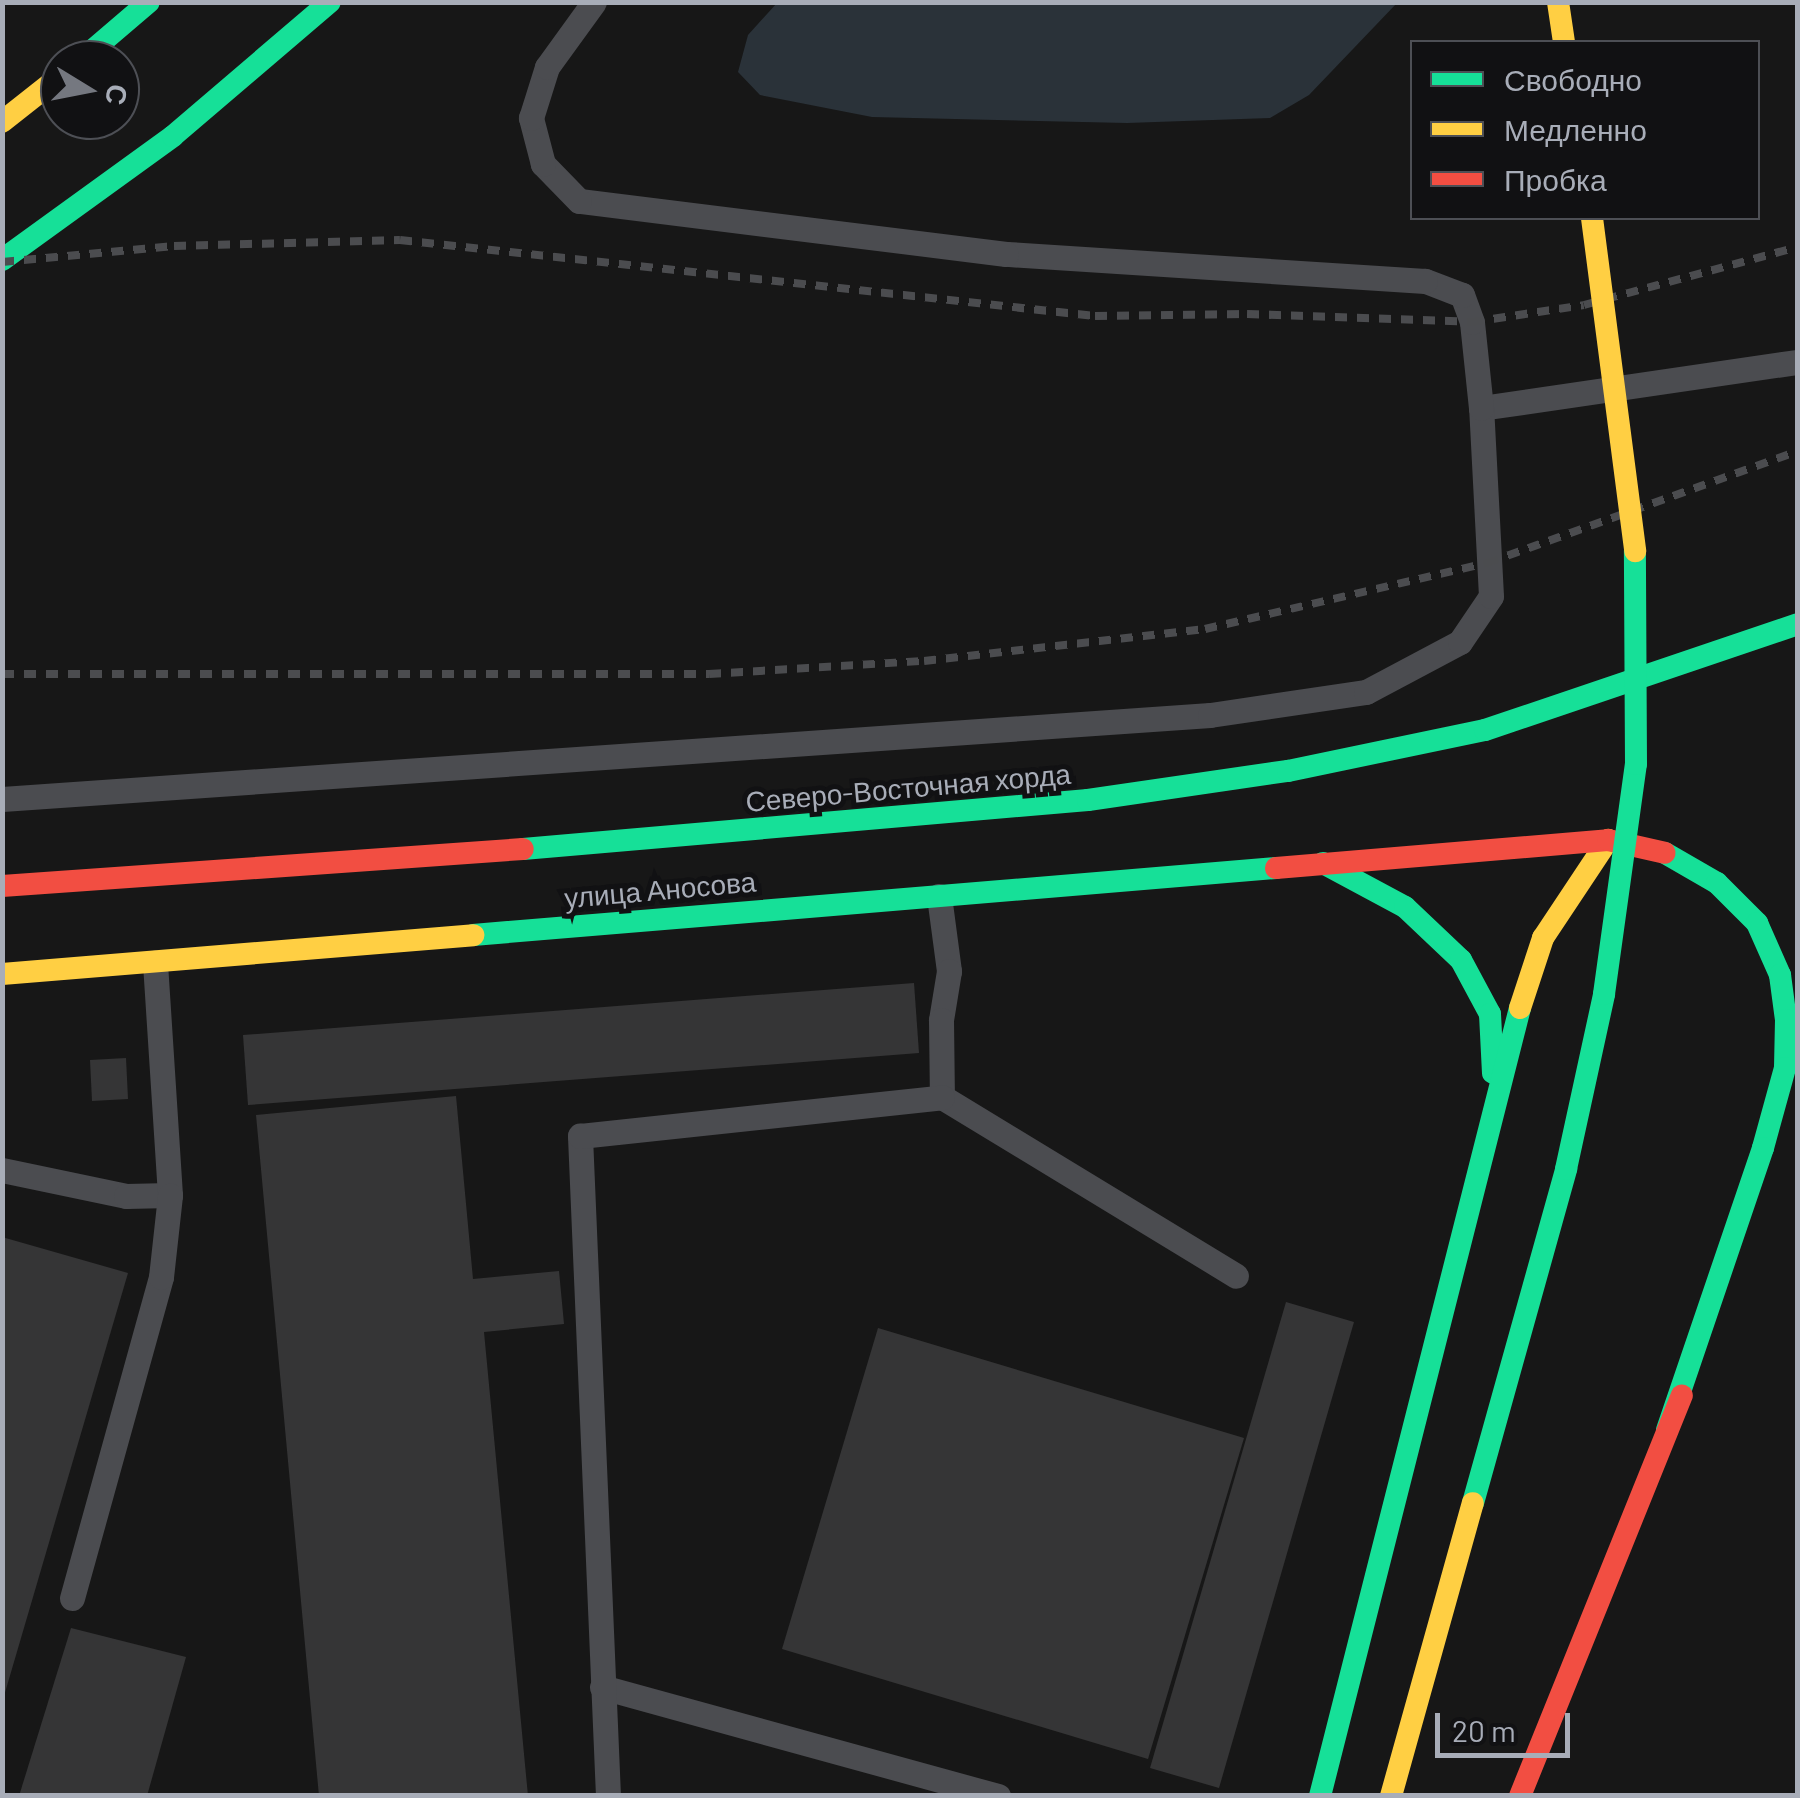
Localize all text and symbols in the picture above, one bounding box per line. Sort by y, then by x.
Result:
north arrow [40,40,140,140]
legend [1410,40,1760,220]
text: Свободно [1504,61,1642,97]
text: С [99,82,136,108]
text: Медленно [1504,111,1647,147]
text: Пробка [1504,161,1607,197]
street label: Северо-Восточная хорда [744,756,1072,818]
street label: улица Аносова [563,864,757,914]
scale bar [1440,1693,1575,1755]
text: 20 m [1452,1712,1516,1748]

